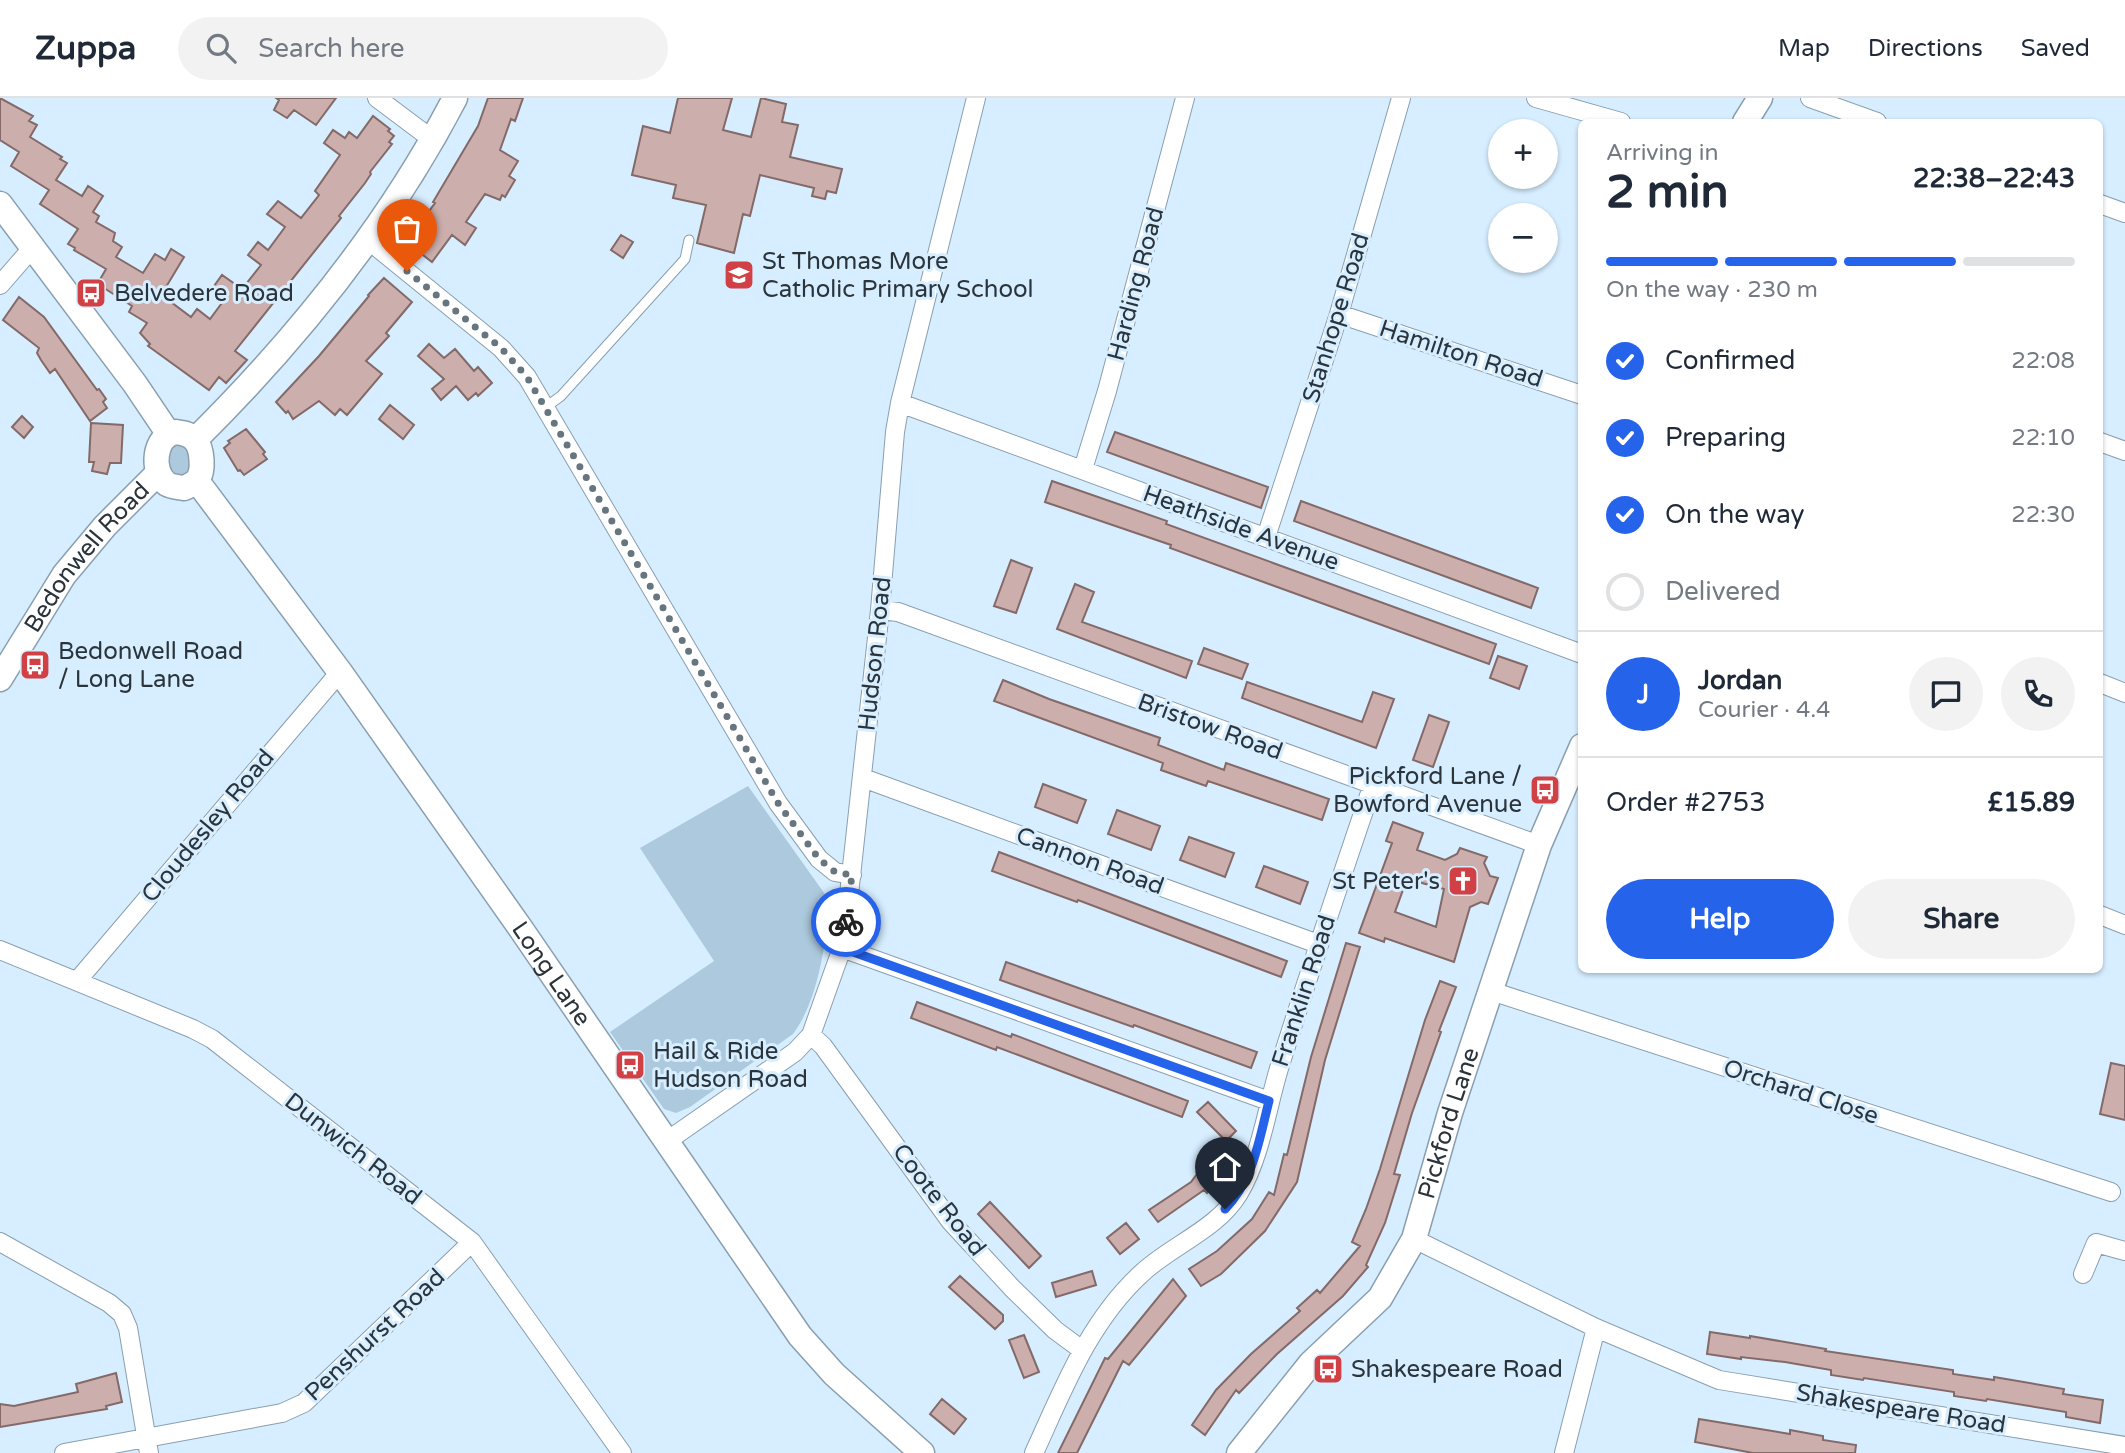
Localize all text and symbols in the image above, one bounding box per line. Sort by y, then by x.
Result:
search box [178,17,668,80]
text: Zuppa [35,29,136,68]
icon: search [202,29,240,67]
text: Search here [258,33,405,64]
text: Map [1778,34,1830,63]
text: Directions [1868,34,1983,63]
text: Saved [2021,34,2090,63]
map controls [1488,119,1558,273]
button: + [1488,119,1558,189]
text: Arriving in [1606,139,1719,167]
text: 22:38–22:43 [1913,163,2075,194]
text: 2 min [1606,165,1729,220]
pin [377,199,437,271]
button: − [1488,203,1558,273]
street label: Harding Road [1102,204,1170,364]
icon: bag [388,210,426,248]
street label: Stanhope Road [1296,230,1376,406]
place label: St Thomas More Catholic Primary School [762,247,1034,304]
school or university icon: St Thomas More Catholic Primary School [722,258,756,292]
bus stop icon: Belvedere Road [74,276,108,310]
text: On the way · 230 m [1606,276,1818,304]
place label: Belvedere Road [114,279,294,308]
street label: Hamilton Road [1376,314,1546,394]
icon: check [1606,342,1644,380]
text: Confirmed [1665,345,1795,376]
text: 22:08 [2011,347,2075,375]
icon: check [1606,419,1644,457]
text: Preparing [1665,422,1786,453]
text: 22:10 [2011,424,2075,452]
street label: Bedonwell Road [18,476,155,638]
street label: Heathside Avenue [1139,479,1343,577]
icon: check [1606,496,1644,534]
text: On the way [1665,499,1805,530]
text: 22:30 [2011,501,2075,529]
street label: Hudson Road [852,575,898,733]
text: Delivered [1665,576,1781,607]
place label: Bedonwell Road / Long Lane [58,637,243,694]
bus stop icon: Bedonwell Road / Long Lane [18,648,52,682]
button: chat [1909,657,1983,731]
button: phone [2001,657,2075,731]
text: Jordan [1698,665,1782,696]
text: J [1637,679,1649,710]
street label: Bristow Road [1134,687,1286,767]
text: Courier · 4.4 [1698,696,1830,724]
street label: Cloudesley Road [136,744,280,908]
place label: Pickford Lane / Bowford Avenue [1333,762,1522,819]
bus stop icon: Pickford Lane / Bowford Avenue [1528,773,1562,807]
text: Order #2753 [1606,787,1766,818]
text: £15.89 [1988,787,2075,818]
street label: Cannon Road [1012,821,1168,901]
church icon: St Peter's [1446,864,1480,898]
place label: St Peter's [1332,867,1440,896]
button: Help [1606,879,1834,959]
button: Share [1848,879,2075,959]
courier [811,887,881,957]
icon: bike [827,903,865,941]
street label: Franklin Road [1266,912,1342,1070]
street label: Long Lane [506,916,597,1031]
place label: Hail & Ride Hudson Road [653,1037,808,1094]
street label: Pickford Lane [1412,1044,1485,1202]
bus stop icon: Hail & Ride Hudson Road [613,1048,647,1082]
street label: Orchard Close [1720,1053,1882,1131]
street label: Dunwich Road [279,1087,427,1211]
pin [1195,1137,1255,1209]
street label: Coote Road [886,1138,992,1262]
icon: home [1206,1148,1244,1186]
street label: Penshurst Road [299,1263,451,1407]
bus stop icon: Shakespeare Road [1311,1352,1345,1386]
place label: Shakespeare Road [1351,1355,1563,1384]
street label: Shakespeare Road [1794,1378,2008,1440]

